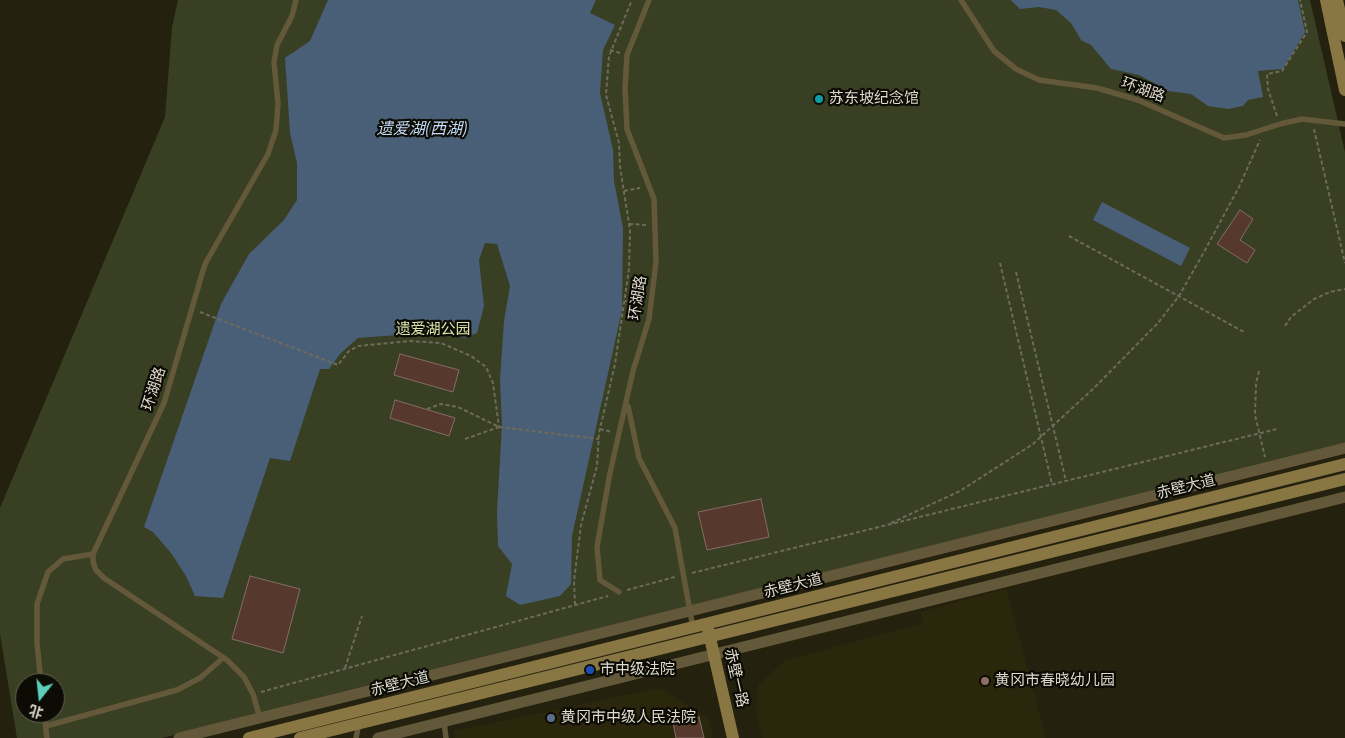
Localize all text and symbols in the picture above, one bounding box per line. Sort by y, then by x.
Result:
street label: 环湖路 [1119,74,1167,106]
place label: 苏东坡纪念馆 [829,90,919,108]
marker: 苏东坡纪念馆 [813,93,825,105]
water label: 遗爱湖(西湖) [377,119,467,139]
street label: 环湖路 [626,274,650,322]
park label: 遗爱湖公园 [396,321,470,339]
street label: 环湖路 [138,365,170,413]
street label: 赤壁大道 [1155,471,1217,503]
street label: 赤壁大道 [762,570,824,602]
street label: 赤壁一路 [720,647,752,709]
place label: 市中级法院 [600,661,675,679]
marker: 市中级法院 [584,664,596,676]
street label: 赤壁大道 [369,668,431,700]
place label: 黄冈市春晓幼儿园 [995,672,1115,690]
north arrow [15,673,65,723]
marker: 黄冈市春晓幼儿园 [979,675,991,687]
text: 北 [27,701,45,722]
place label: 黄冈市中级人民法院 [561,709,696,727]
marker: 黄冈市中级人民法院 [545,712,557,724]

